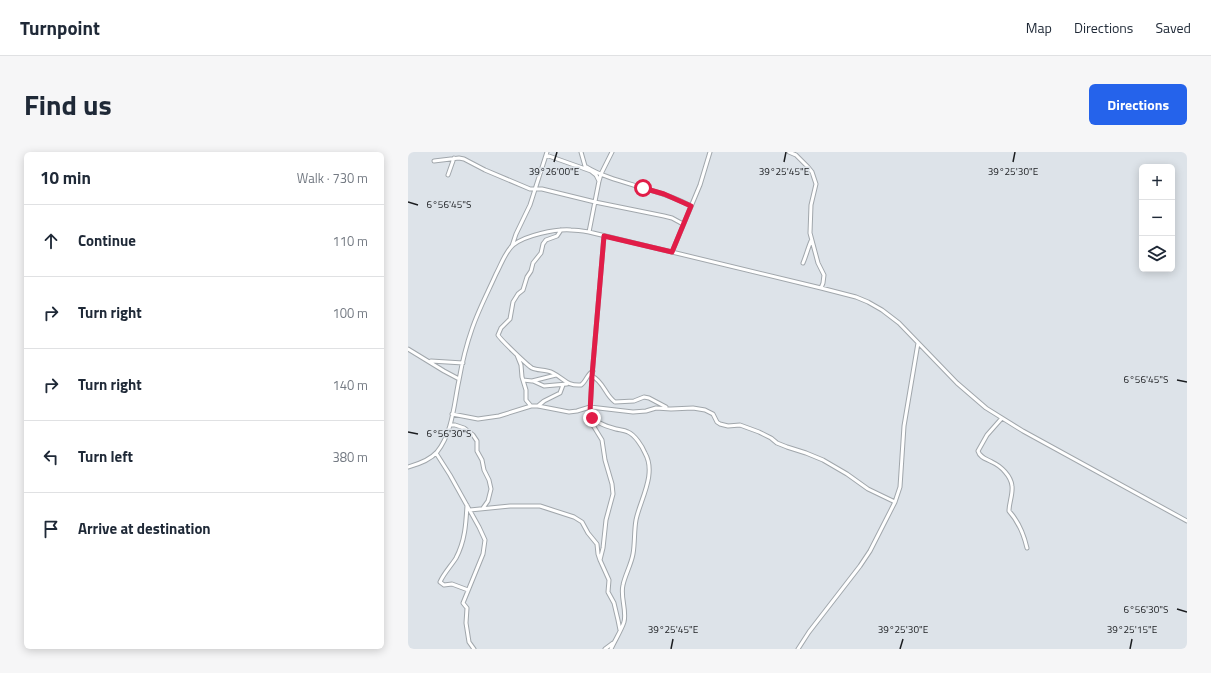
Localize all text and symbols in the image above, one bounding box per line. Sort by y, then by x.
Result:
text: Turnpoint [20,13,100,42]
text: Map [1026,17,1052,38]
text: Directions [1074,17,1133,38]
text: Saved [1155,17,1191,38]
text: Find us [24,83,112,126]
button: Directions [1089,84,1187,125]
text: 39°26'00"E [529,164,580,179]
text: 39°25'45"E [759,164,810,179]
text: 39°25'30"E [988,164,1039,179]
map controls [1139,164,1175,272]
button: + [1139,164,1175,200]
text: 10 min [40,165,91,191]
text: Walk · 730 m [297,168,368,188]
route start [634,179,652,197]
text: 6°56'45"S [427,197,471,212]
button: − [1139,200,1175,236]
text: Continue [78,229,136,252]
icon: ahead [40,230,62,252]
text: 110 m [332,231,368,251]
button: layers [1139,236,1175,272]
text: Turn right [78,301,142,324]
icon: right [40,302,62,324]
text: 100 m [332,303,368,323]
text: 6°56'45"S [1124,372,1168,387]
text: Turn right [78,373,142,396]
icon: right [40,374,62,396]
text: 140 m [332,375,368,395]
route end [583,409,601,427]
text: 6°56'30"S [427,426,471,441]
text: Turn left [78,445,133,468]
icon: left [40,446,62,468]
text: 380 m [332,447,368,467]
text: Arrive at destination [78,517,211,540]
icon: arrive [40,518,62,540]
text: 6°56'30"S [1124,602,1168,617]
text: 39°25'45"E [648,622,699,637]
text: 39°25'30"E [878,622,929,637]
text: 39°25'15"E [1107,622,1158,637]

